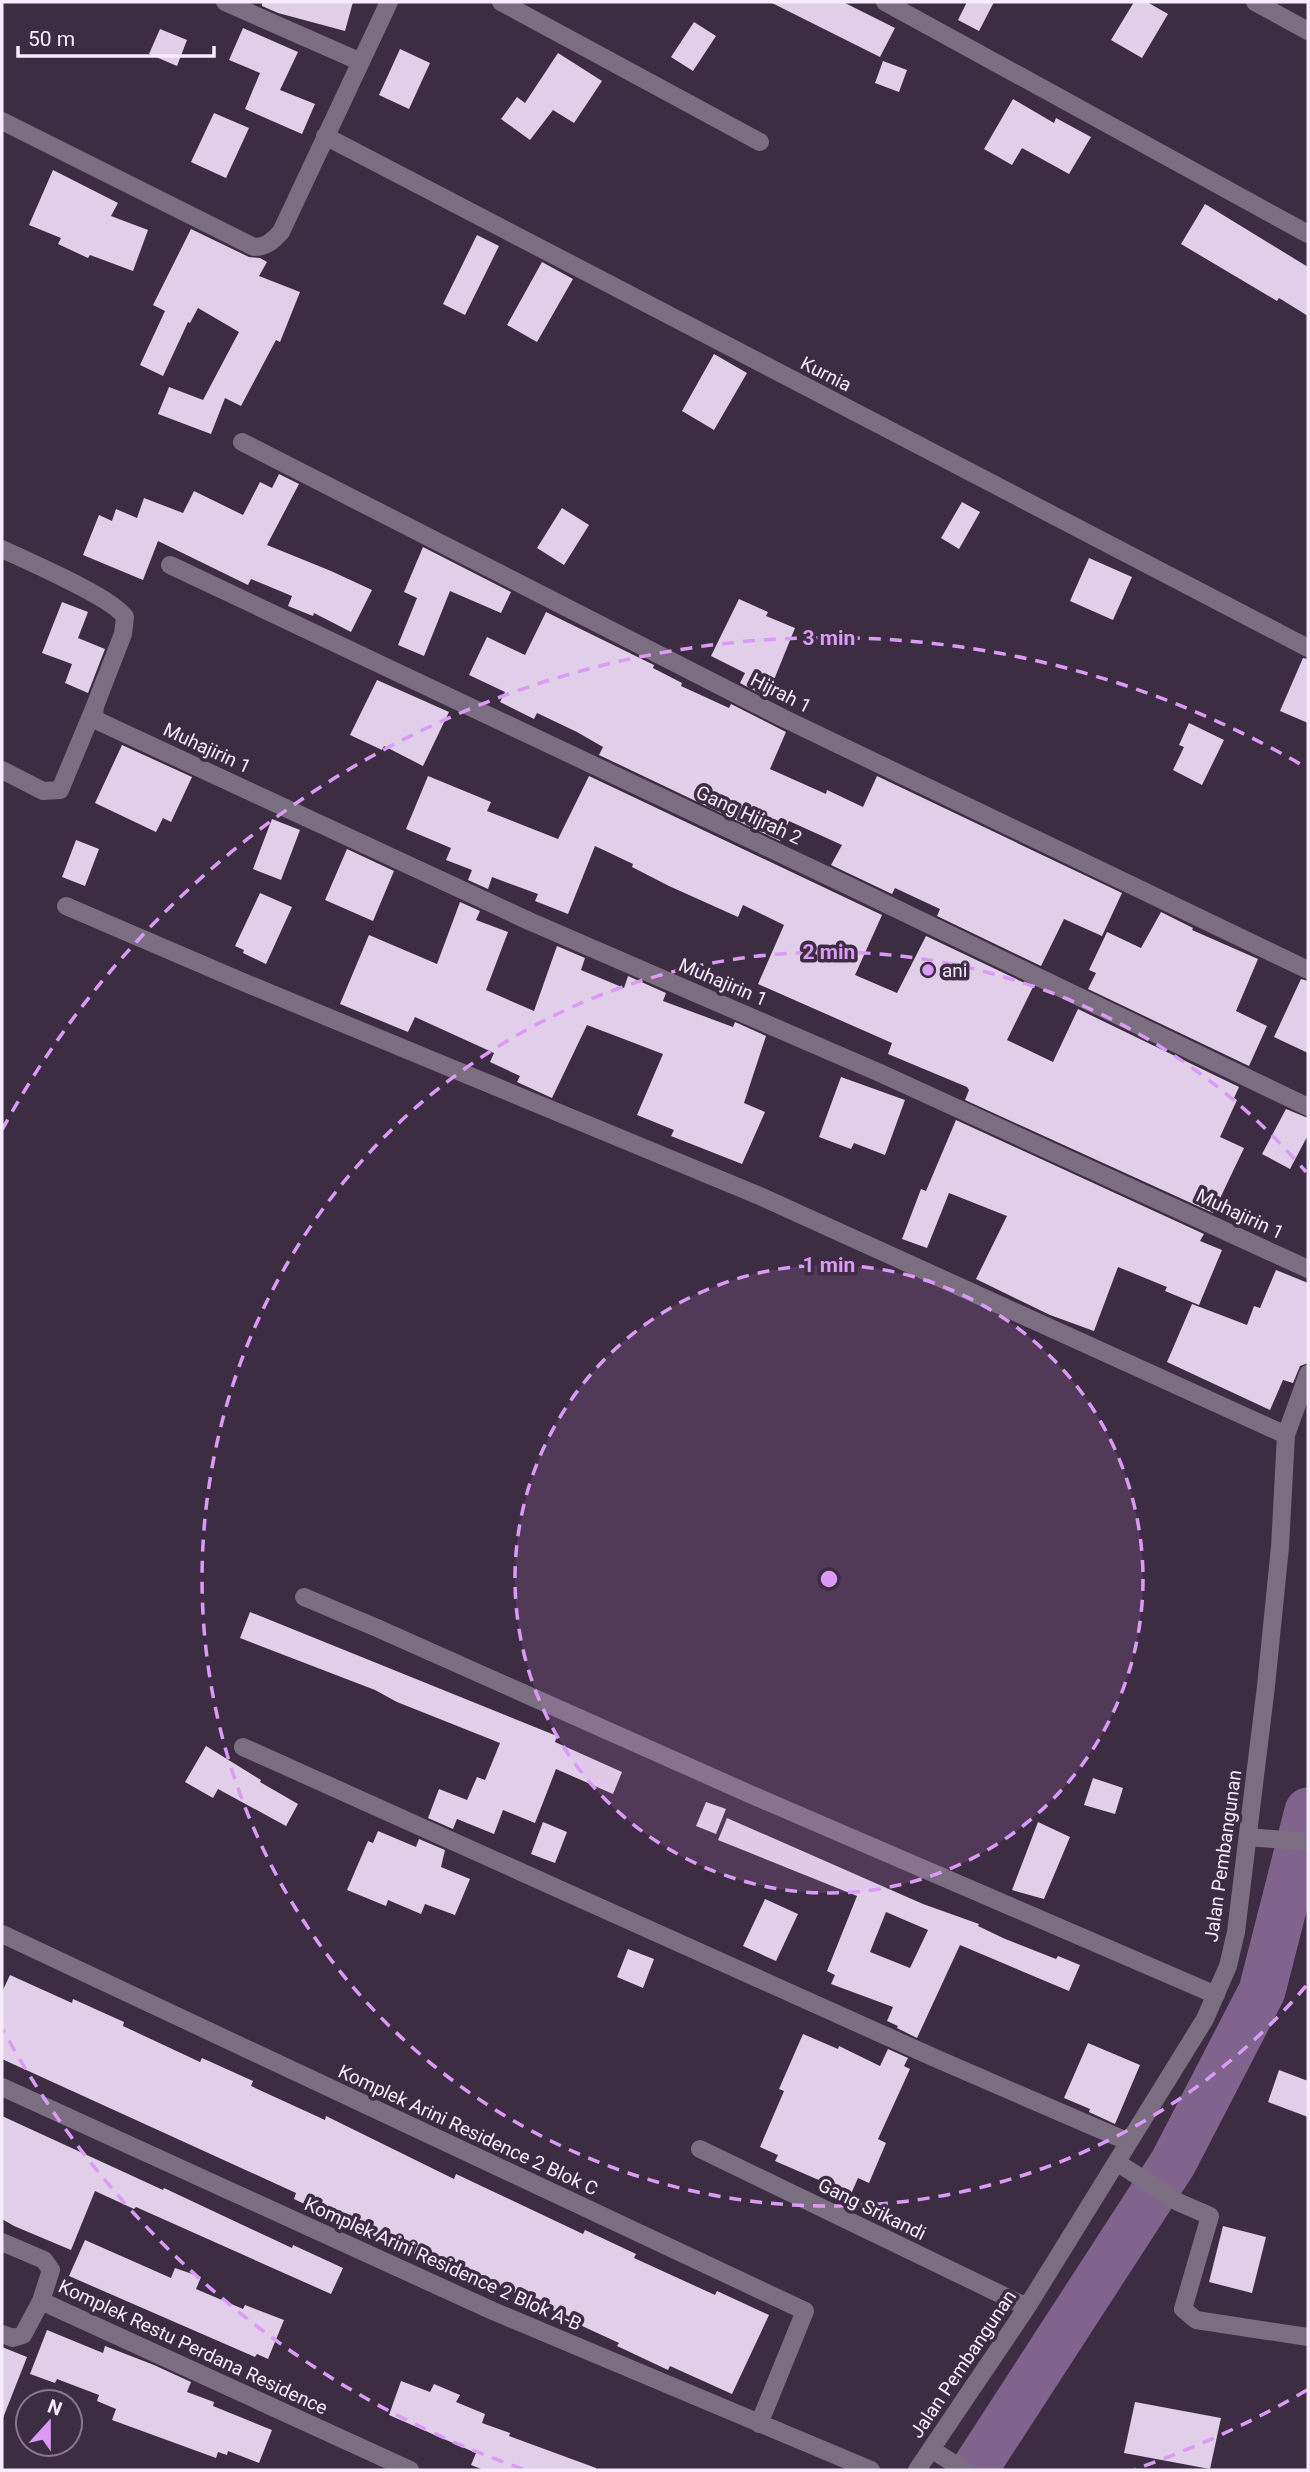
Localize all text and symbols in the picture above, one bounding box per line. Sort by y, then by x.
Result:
scale bar [18,14,214,58]
text: 50 m [28,27,75,51]
street label: Kurnia [797,351,855,397]
text: 3 min [803,626,855,650]
street label: Hijrah 1 [747,668,815,718]
street label: Muhajirin 1 [160,718,254,778]
street label: Gang Hijrah 2 [692,780,806,850]
text: 2 min [803,940,855,964]
street label: Muhajirin 1 [675,953,771,1011]
place label: ani [942,959,967,982]
marker: ani [920,962,936,978]
street label: Muhajirin 1 [1193,1184,1287,1244]
text: 1 min [803,1253,855,1277]
centre of rings [817,1567,841,1591]
street label: Jalan Pembangunan [1200,1768,1246,1944]
street label: Komplek Arini Residence 2 Blok C [335,2060,601,2200]
street label: Gang Srikandi [814,2173,930,2245]
street label: Komplek Arini Residence 2 Blok A-B [301,2192,585,2336]
street label: Komplek Restu Perdana Residence [55,2274,331,2420]
street label: Jalan Pembangunan [905,2286,1021,2442]
north arrow [14,2388,84,2458]
text: N [45,2394,65,2421]

